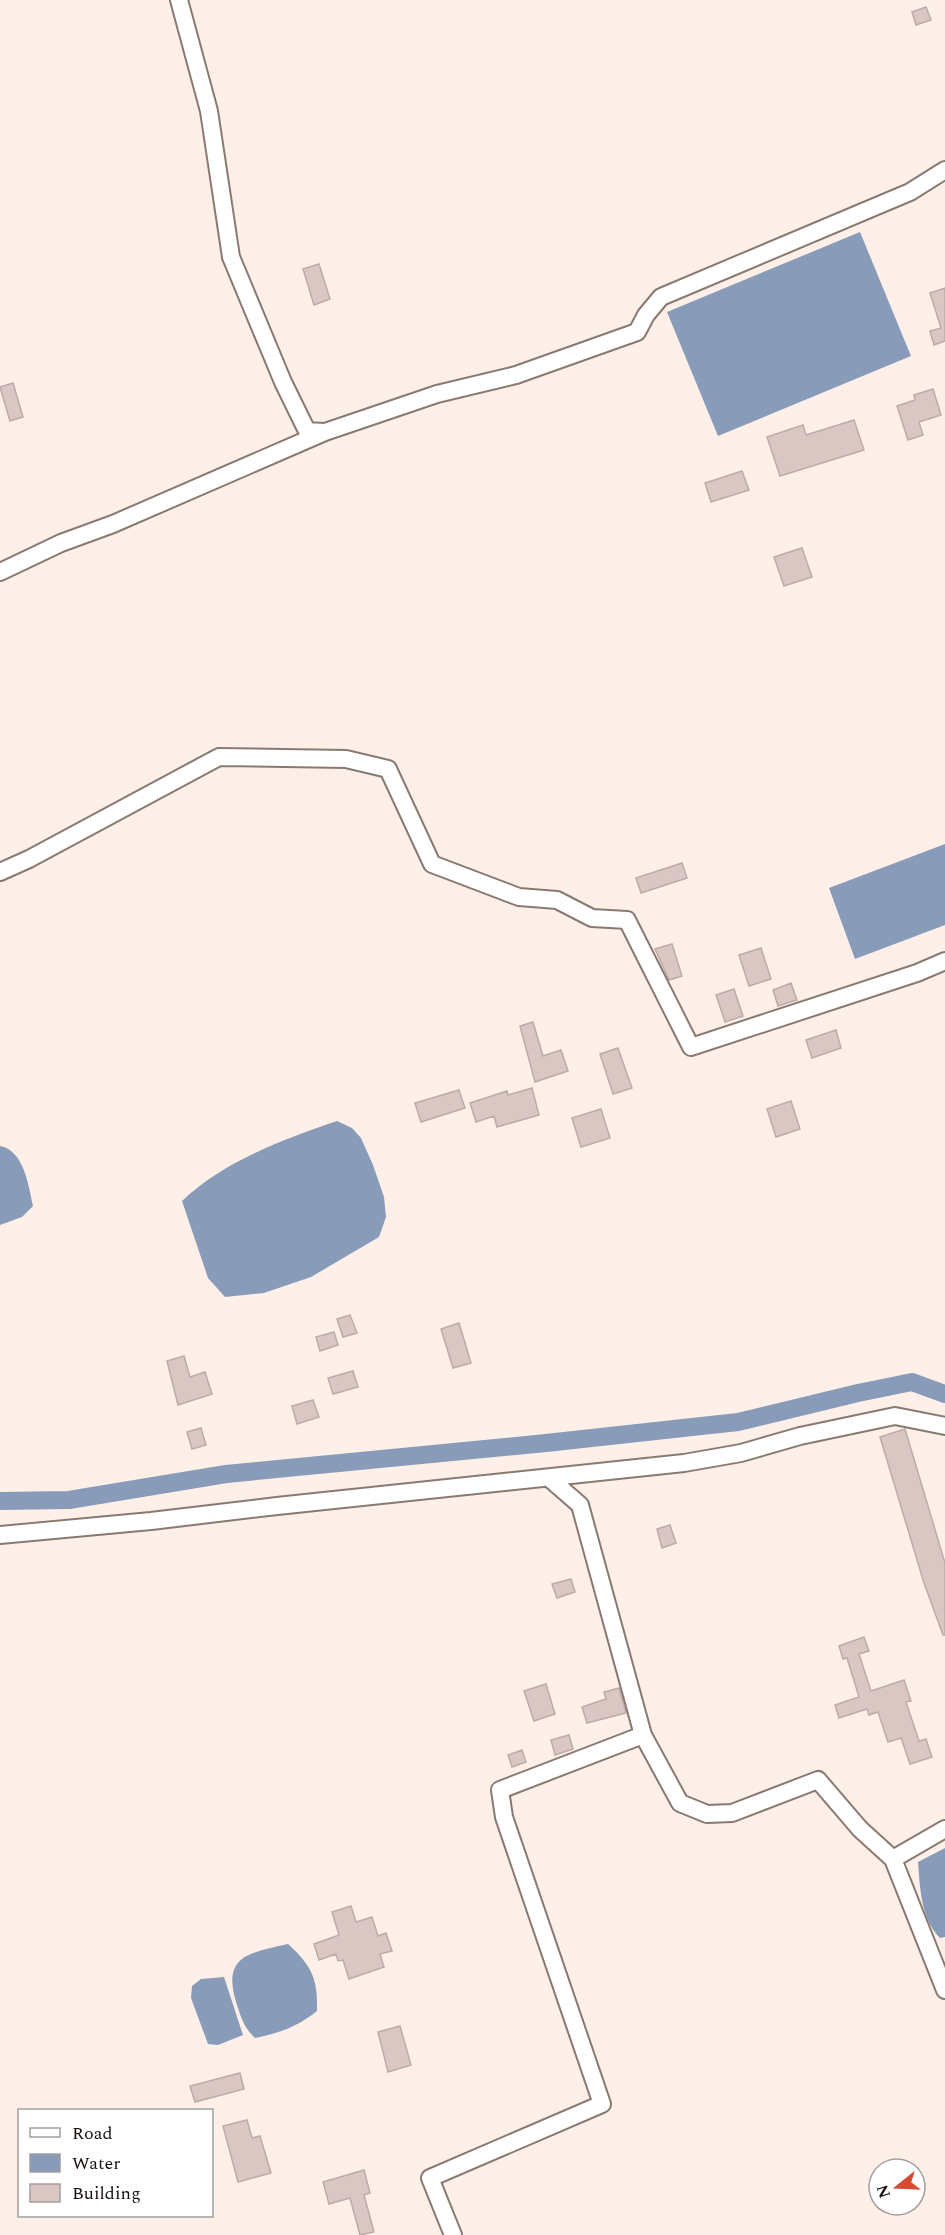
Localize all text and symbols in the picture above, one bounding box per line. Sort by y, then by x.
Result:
legend [18,2109,213,2217]
text: Road [72,2120,113,2147]
text: Water [72,2150,120,2177]
north arrow [867,2157,927,2217]
text: Building [72,2180,141,2207]
text: N [870,2181,897,2201]

